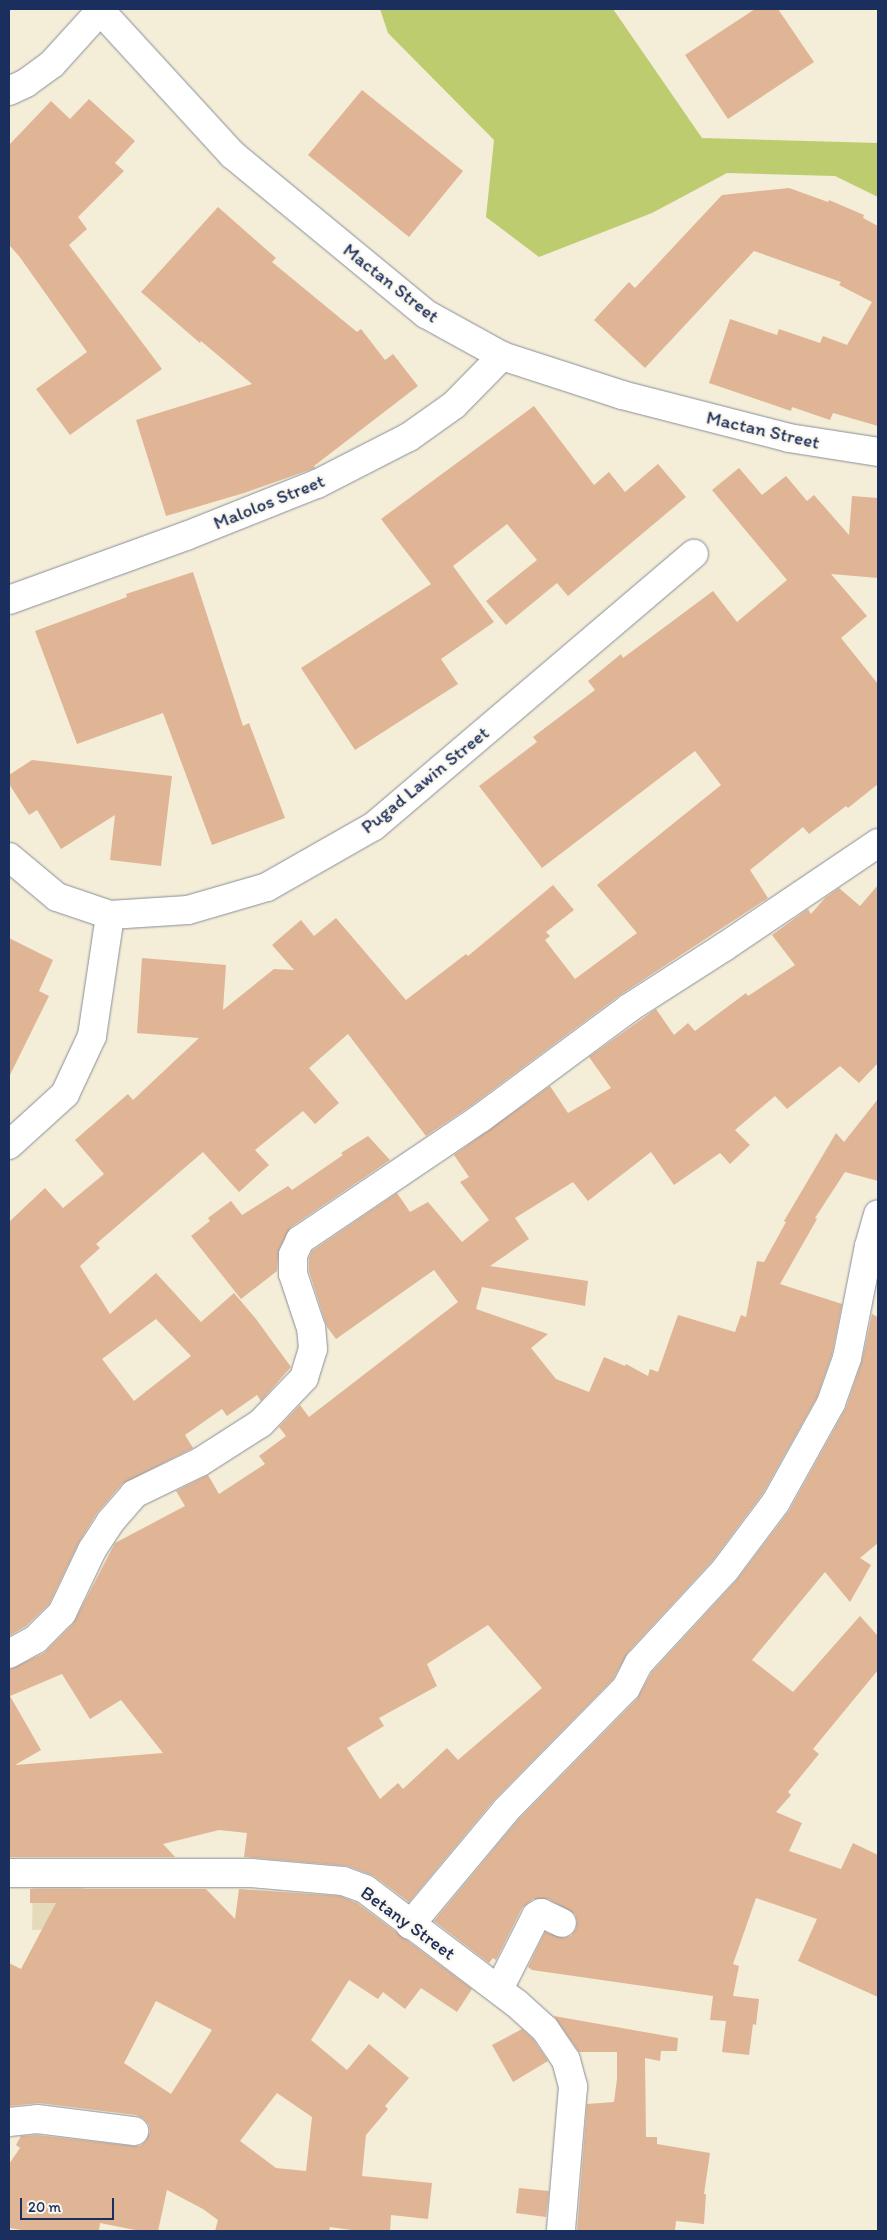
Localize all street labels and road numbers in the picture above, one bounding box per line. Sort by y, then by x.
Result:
street label: Mactan Street [338,238,444,328]
street label: Mactan Street [704,406,822,454]
street label: Malolos Street [210,469,328,535]
street label: Pugad Lawin Street [357,722,493,838]
street label: Betany Street [356,1881,460,1965]

